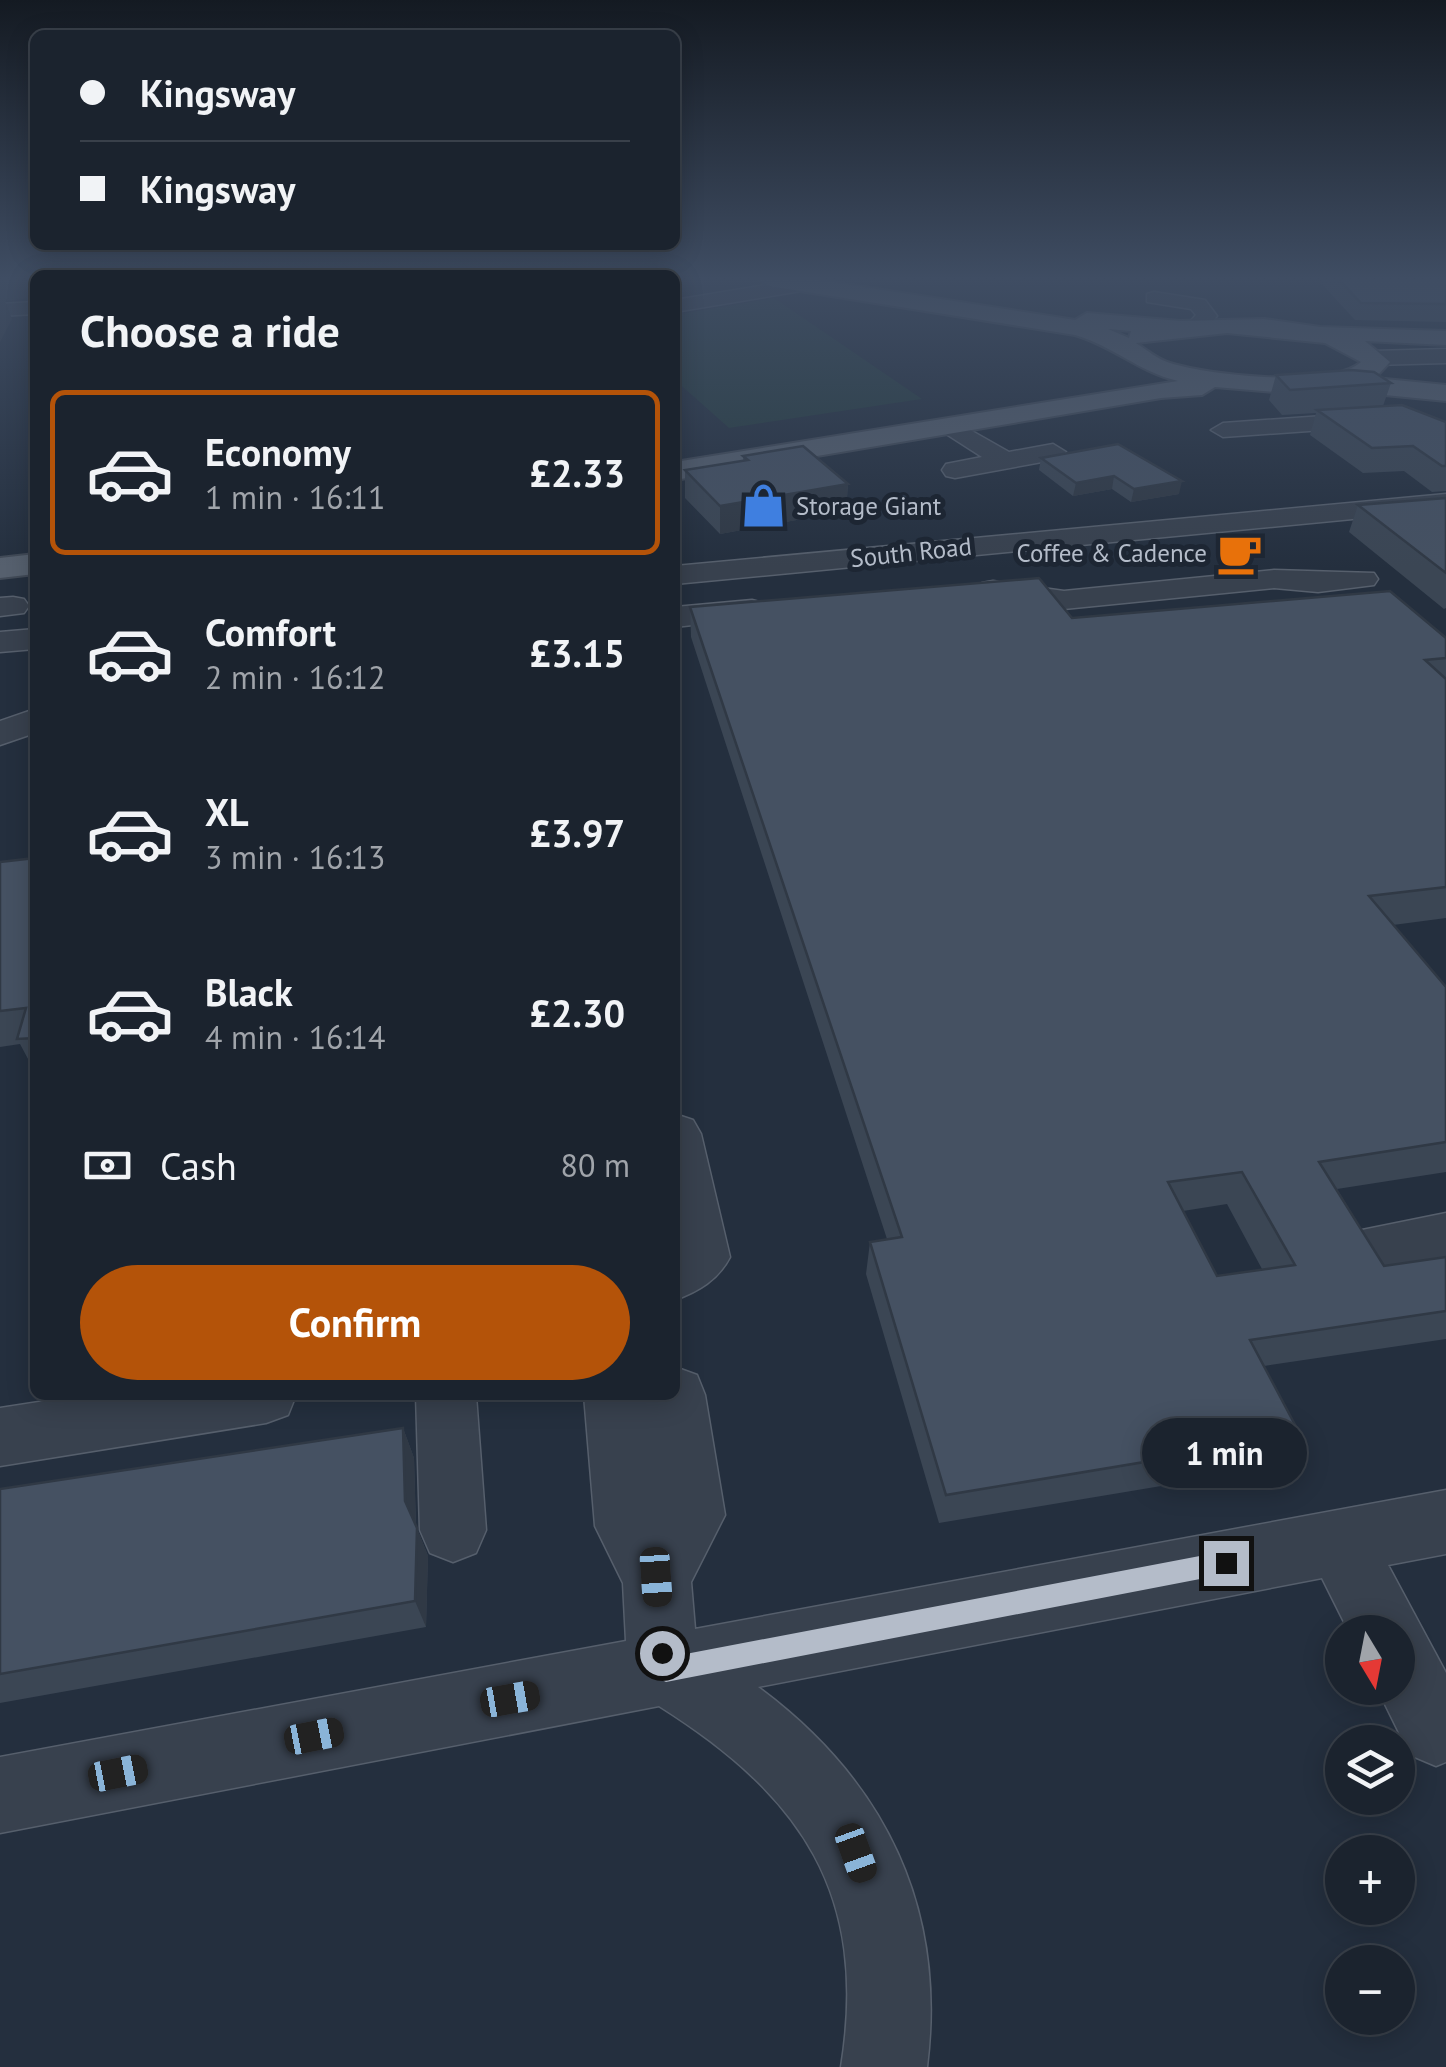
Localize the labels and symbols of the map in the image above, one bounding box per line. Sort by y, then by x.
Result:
shop icon: Storage Giant [739,482,787,530]
place label: Storage Giant [796,490,942,522]
cafe icon: Coffee & Cadence [1216,529,1264,577]
street label: South Road [849,530,973,574]
place label: Coffee & Cadence [1017,537,1207,569]
callout: 1 min [1144,1418,1308,1488]
route end [1204,1541,1249,1586]
car [639,1546,673,1608]
north arrow [1325,1615,1415,1705]
route start [640,1631,685,1676]
car [478,1679,542,1719]
car [282,1716,346,1756]
car [86,1753,150,1793]
car [832,1820,880,1886]

